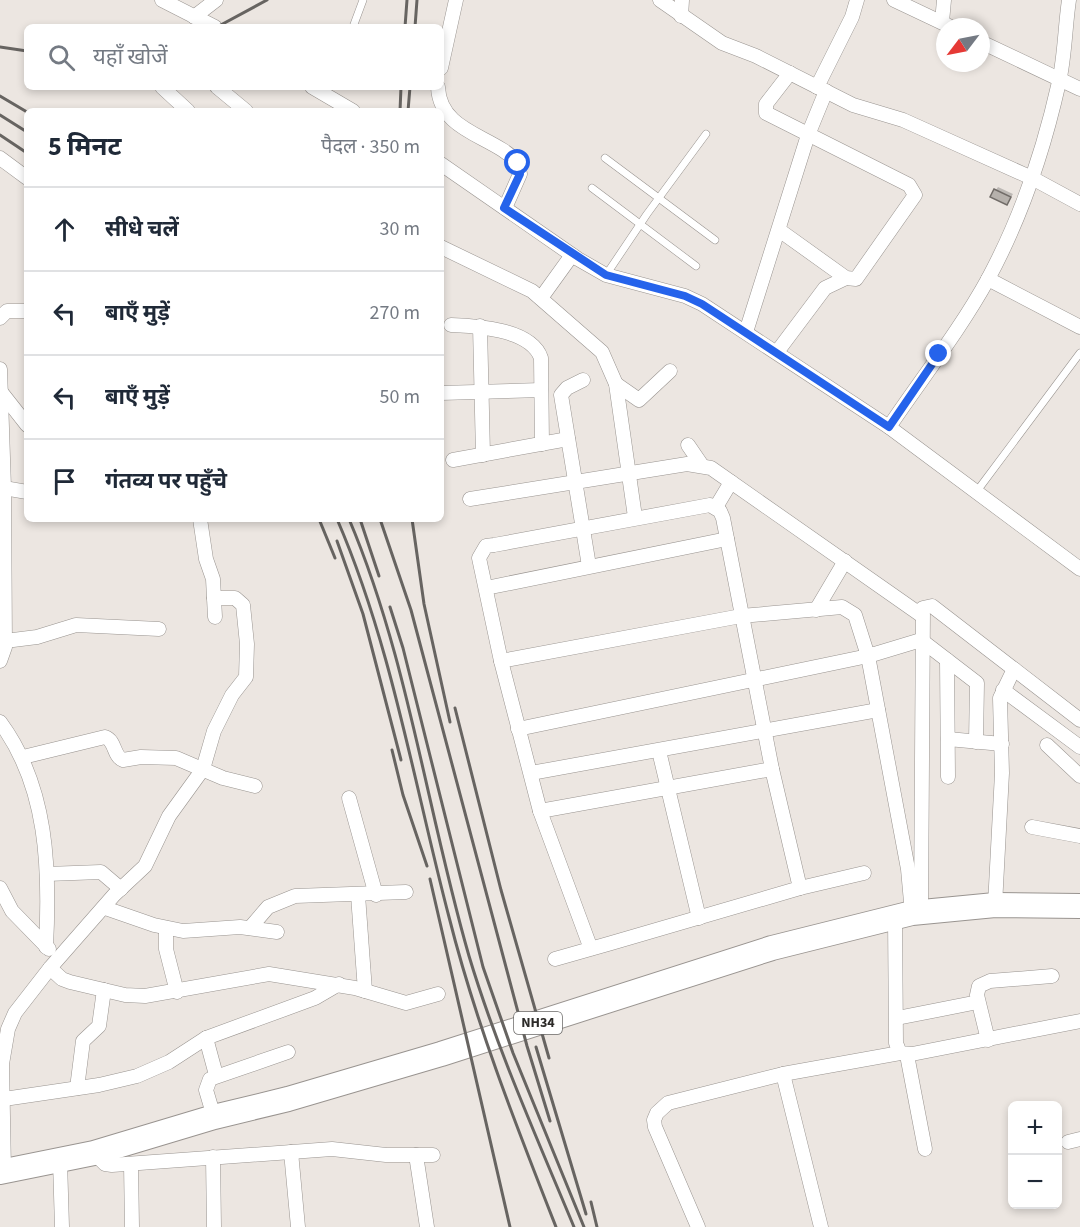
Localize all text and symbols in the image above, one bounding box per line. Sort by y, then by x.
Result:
north arrow [936,18,990,72]
search box [24,24,444,90]
icon: search [45,41,78,74]
text: यहाँ खोजें [93,41,168,73]
text: 5 मिनट [48,128,122,165]
text: पैदल · 350 m [321,133,420,161]
route start [504,149,530,175]
icon: ahead [48,213,81,246]
text: सीधे चलें [105,213,179,245]
text: 30 m [380,215,420,243]
icon: left [48,297,81,330]
text: बाएँ मुड़ें [105,297,170,329]
text: 270 m [370,299,420,327]
route end [925,340,951,366]
icon: left [48,381,81,414]
text: बाएँ मुड़ें [105,381,170,413]
text: 50 m [380,383,420,411]
icon: arrive [48,465,81,498]
text: गंतव्य पर पहुँचे [105,465,227,497]
road number: NH34 [514,1012,562,1034]
map controls [1008,1101,1062,1209]
button: + [1008,1101,1062,1155]
button: − [1008,1155,1062,1209]

